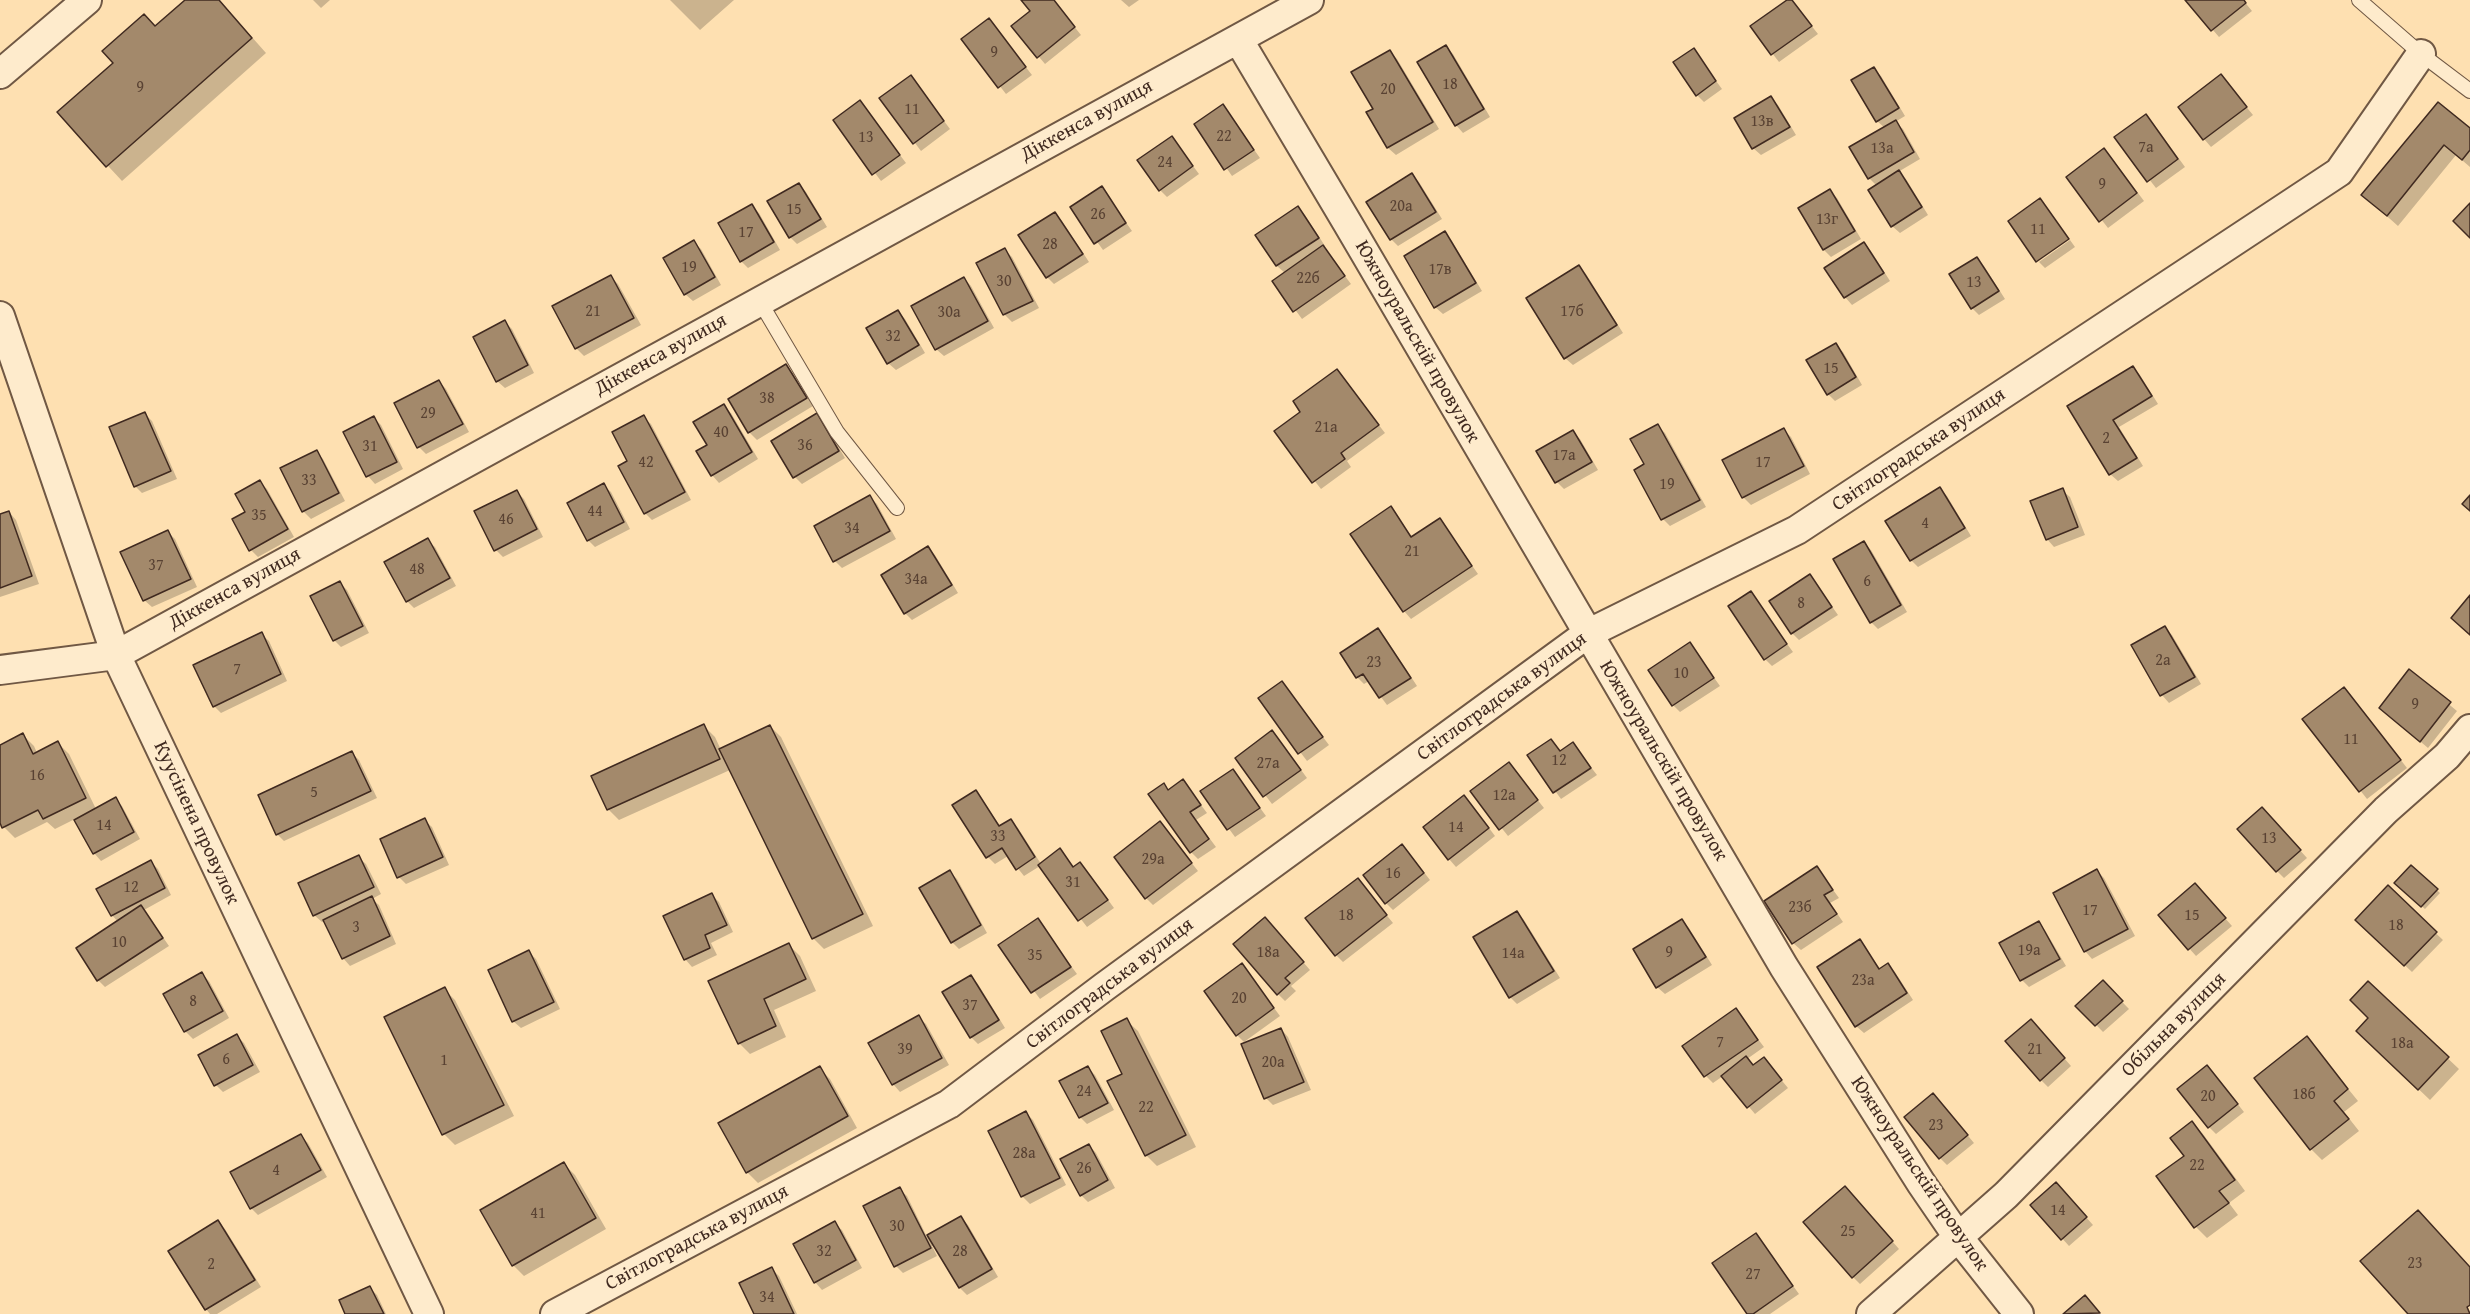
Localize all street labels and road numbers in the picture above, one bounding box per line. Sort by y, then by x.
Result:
street label: Діккенса вулиця [1017,75,1157,167]
street label: Южноуральскій провулок [1349,237,1485,447]
street label: Діккенса вулиця [591,309,731,401]
street label: Світлоградська вулиця [1828,383,2010,517]
street label: Діккенса вулиця [165,543,305,635]
street label: Світлоградська вулиця [1413,627,1591,767]
street label: Южноуральскій провулок [1594,656,1732,866]
street label: Куусінена провулок [148,737,244,909]
street label: Світлоградська вулиця [1021,913,1199,1055]
street label: Обільна вулиця [2117,968,2231,1082]
street label: Южноуральскій провулок [1845,1072,1993,1276]
street label: Світлоградська вулиця [601,1180,793,1296]

